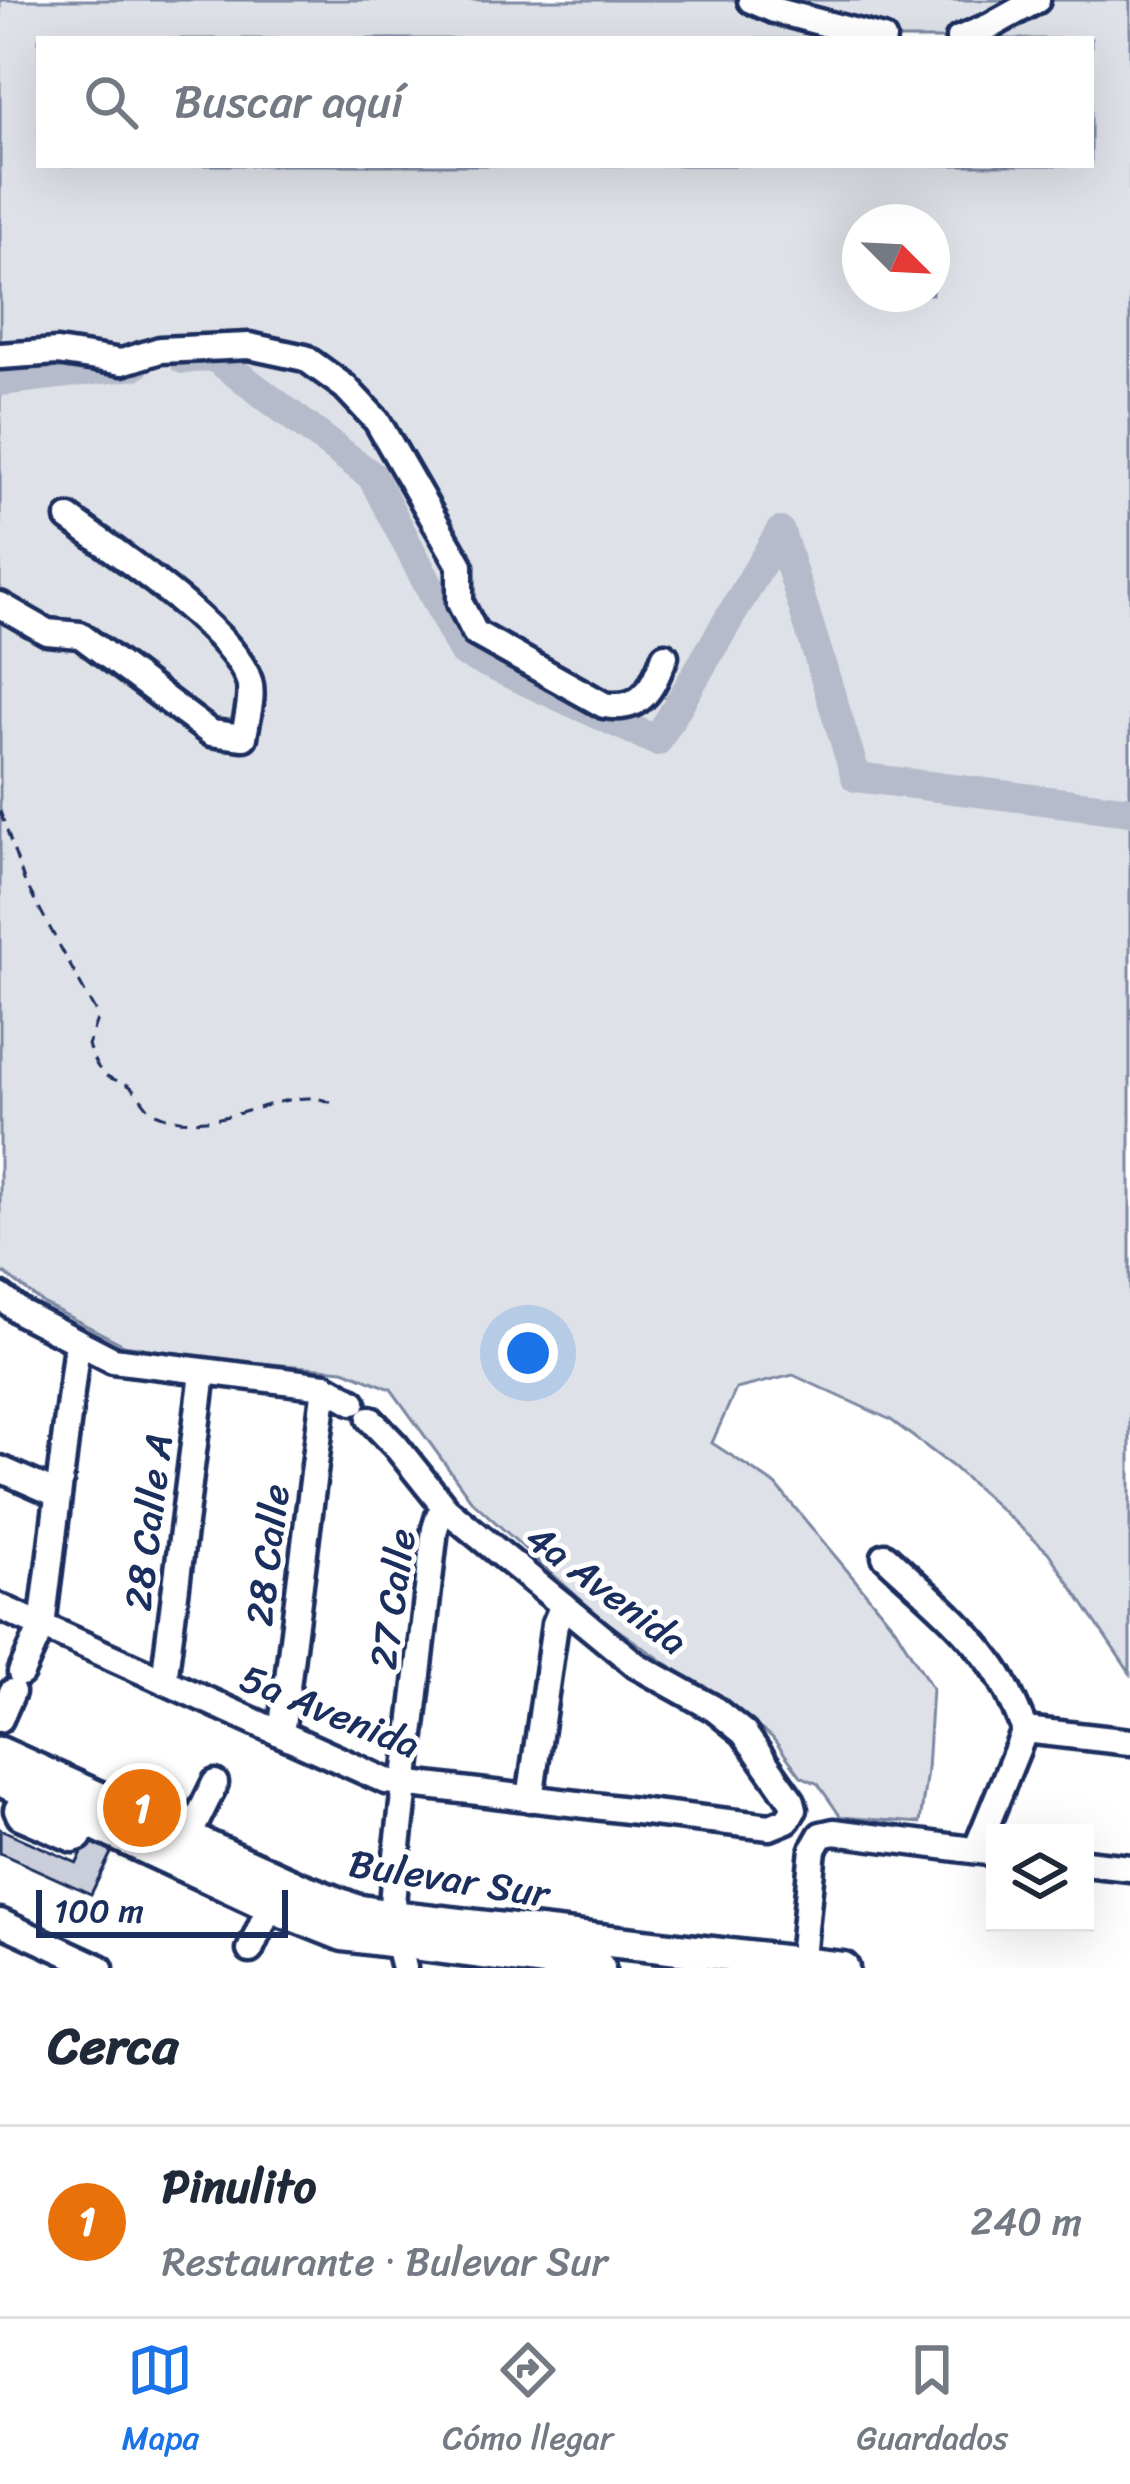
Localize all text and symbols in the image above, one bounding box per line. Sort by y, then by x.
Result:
search box [36,36,1094,168]
text: Buscar aquí [174,62,403,142]
icon: search [78,69,144,135]
north arrow [842,204,950,312]
your location [498,1323,558,1383]
street label: 28 Calle A [103,1429,193,1615]
street label: 28 Calle [224,1480,310,1630]
street label: 4a Avenida [510,1504,704,1674]
street label: 27 Calle [348,1524,436,1674]
street label: 5a Avenida [229,1644,431,1778]
pin: 1 [103,1763,181,1853]
map controls [986,1824,1094,1932]
button: layers [986,1824,1094,1932]
street label: Bulevar Sur [344,1828,556,1928]
text: 100 m [54,1882,144,1940]
scale bar [36,1884,288,1937]
text: Cerca [48,2001,178,2091]
text: Pinulito [162,2147,316,2227]
text: 1 [79,2187,95,2256]
text: 240 m [970,2187,1082,2256]
text: Restaurante · Bulevar Sur [162,2227,608,2296]
tab: Mapa [122,2337,199,2467]
tab: Cómo llegar [443,2337,613,2467]
tab: Guardados [857,2337,1008,2467]

